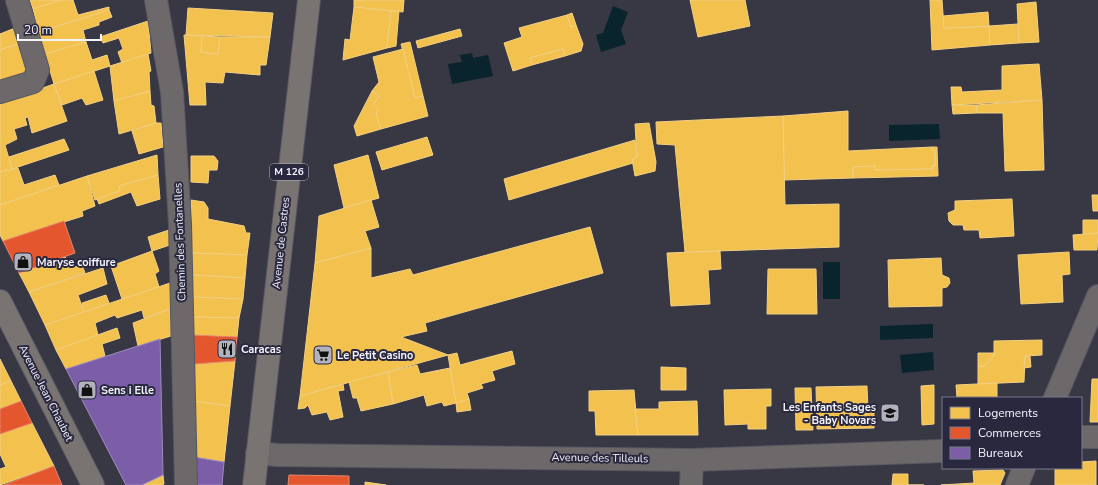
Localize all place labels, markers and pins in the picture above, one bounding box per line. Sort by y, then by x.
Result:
shop icon: Maryse coiffure [12,251,34,273]
place label: Maryse coiffure [37,255,116,270]
restaurant icon: Caracas [216,338,238,360]
place label: Caracas [241,342,281,357]
supermarket icon: Le Petit Casino [312,344,334,366]
place label: Le Petit Casino [337,348,413,363]
shop icon: Sens i Elle [76,379,98,401]
place label: Sens i Elle [101,383,154,398]
place label: Les Enfants Sages - Baby Novars [783,400,876,428]
school or university icon: Les Enfants Sages - Baby Novars [879,402,901,424]

